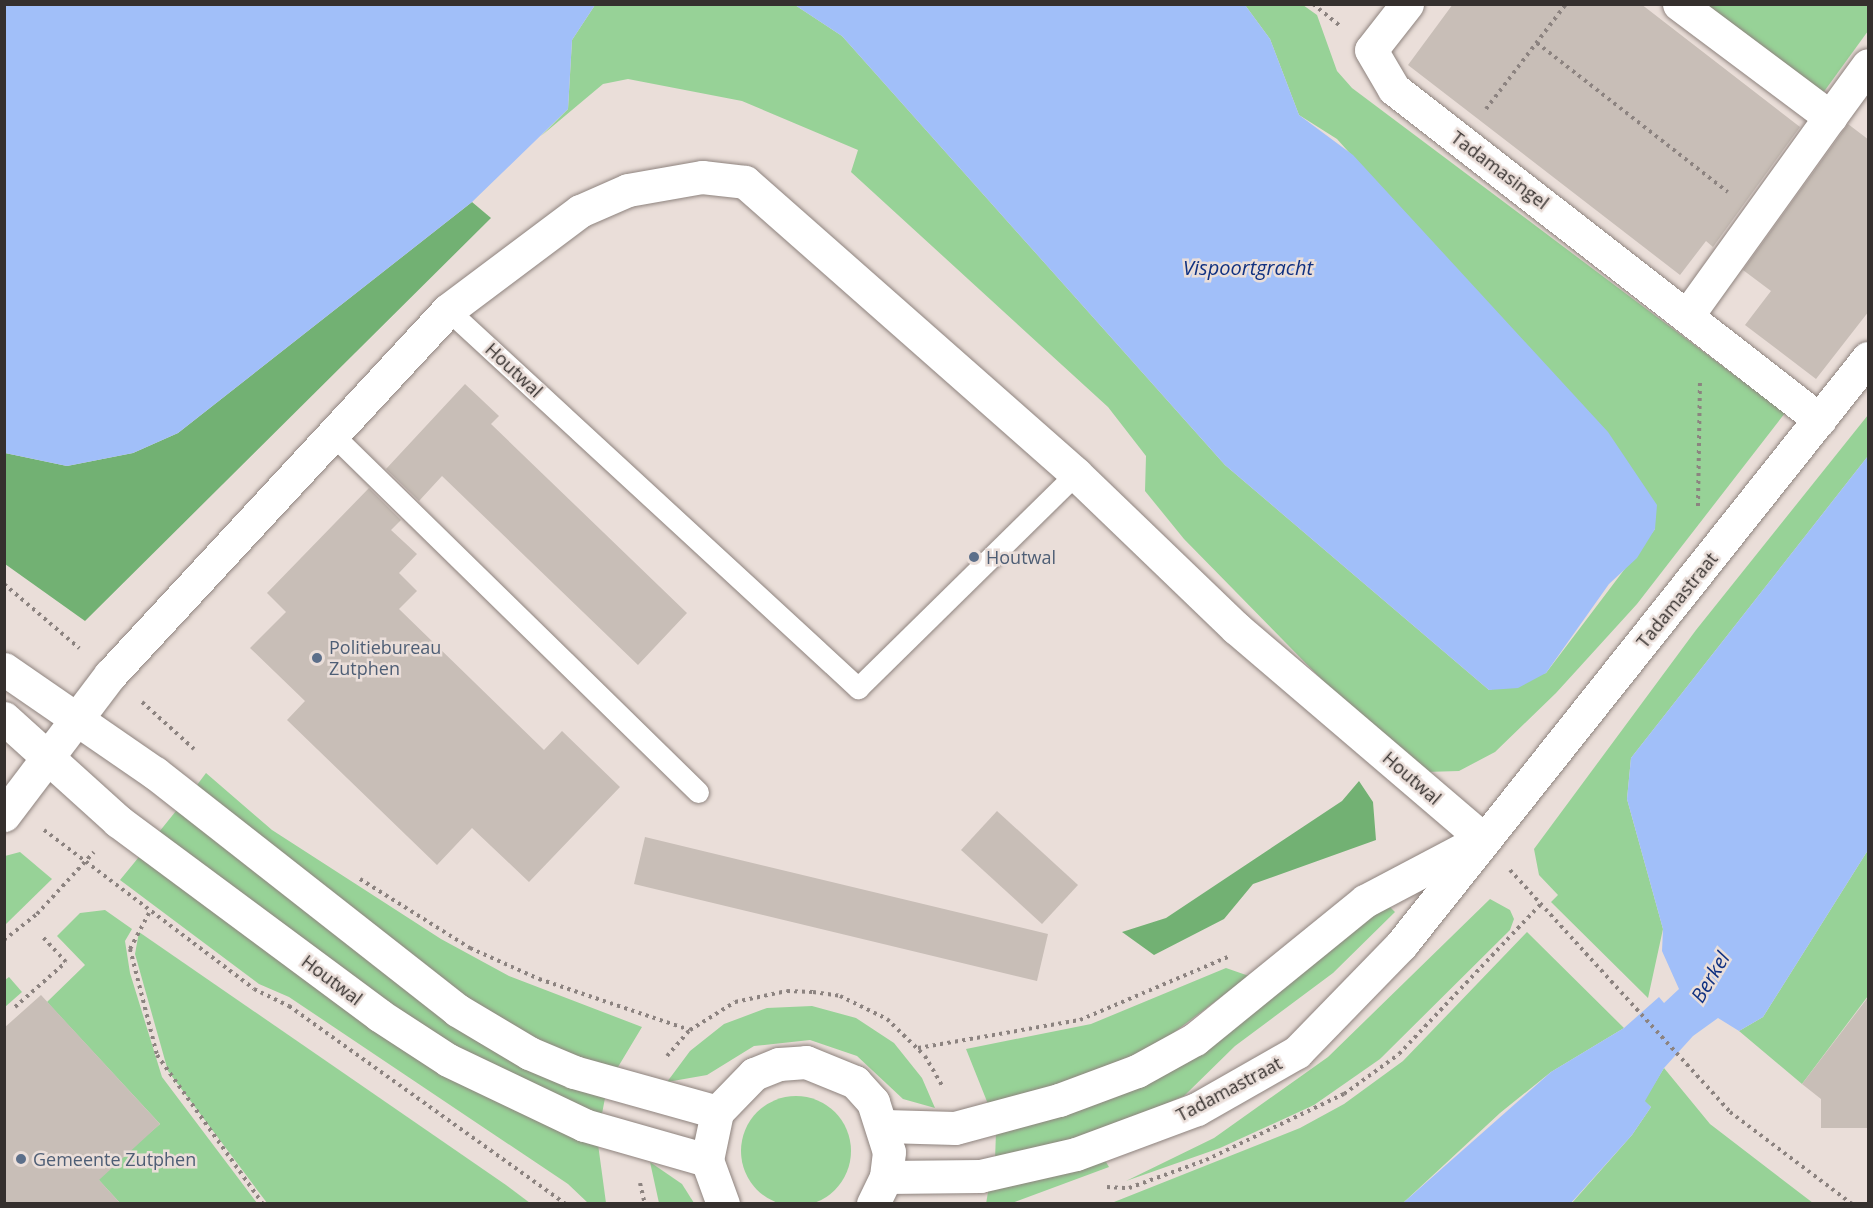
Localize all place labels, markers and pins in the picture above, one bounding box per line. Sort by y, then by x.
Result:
place label: Houtwal [986,546,1056,568]
marker: Houtwal [967,550,981,564]
place label: Politiebureau Zutphen [329,637,441,680]
marker: Politiebureau Zutphen [310,651,324,665]
place label: Gemeente Zutphen [33,1148,196,1170]
marker: Gemeente Zutphen [14,1152,28,1166]

